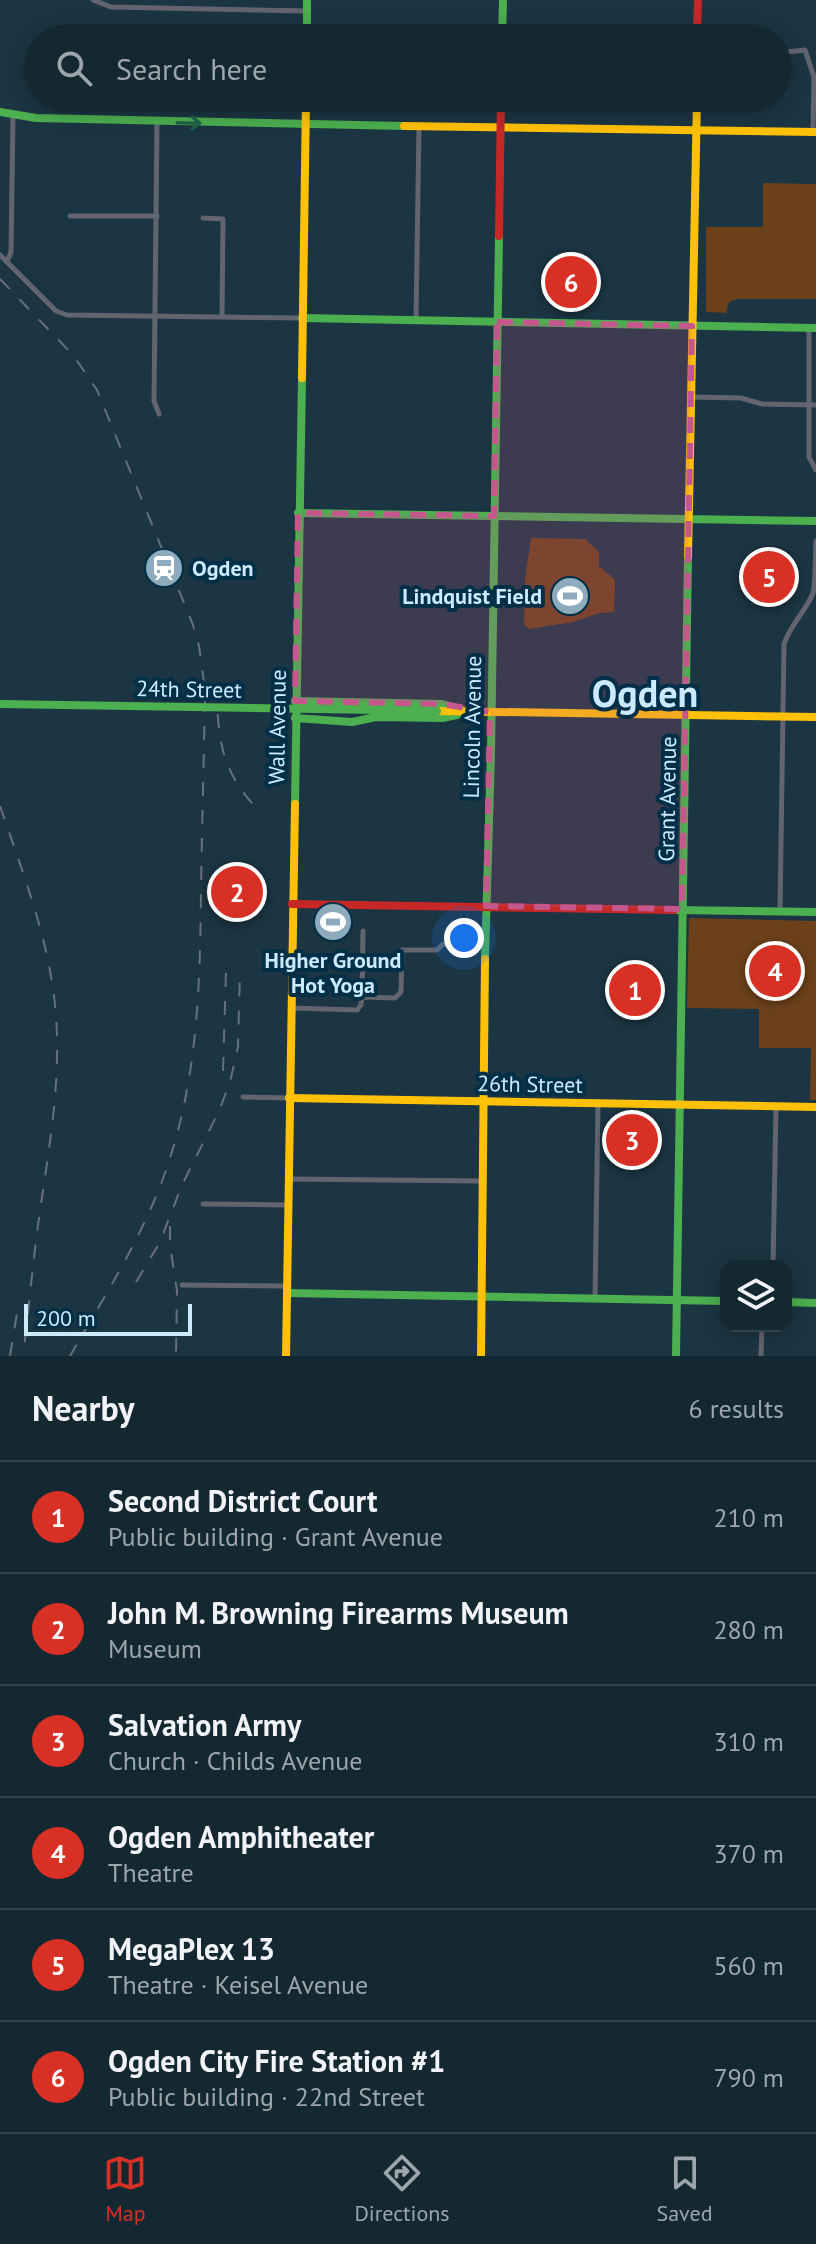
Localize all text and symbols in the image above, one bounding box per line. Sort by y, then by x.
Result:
search box [24,24,792,112]
icon: search [52,46,96,90]
text: Search here [116,49,267,88]
one-way arrow [175,115,202,131]
pin: 6 [545,252,597,312]
station icon: Ogden [143,547,185,589]
pin: 5 [743,547,795,607]
place label: Ogden [192,554,254,582]
sports icon: Lindquist Field [549,575,591,617]
place label: Lindquist Field [402,582,542,610]
street label: Lincoln Avenue [457,655,487,799]
district label: Ogden [592,668,698,717]
street label: Wall Avenue [262,669,292,785]
street label: 24th Street [136,674,243,704]
street label: Grant Avenue [652,736,682,862]
pin: 2 [211,862,263,922]
sports icon: Higher Ground Hot Yoga [312,901,354,943]
your location [444,918,484,958]
pin: 4 [749,941,801,1001]
place label: Higher Ground Hot Yoga [265,946,401,999]
pin: 1 [609,960,661,1020]
street label: 26th Street [477,1069,584,1099]
pin: 3 [606,1110,658,1170]
map controls [720,1260,792,1332]
button: layers [720,1260,792,1332]
scale bar [24,1300,192,1336]
text: 200 m [36,1304,96,1332]
text: Nearby [32,1386,134,1430]
text: 6 results [689,1392,784,1425]
text: Second District Court [108,1481,377,1520]
text: 1 [51,1501,65,1534]
text: 210 m [713,1501,784,1534]
text: Public building · Grant Avenue [108,1520,443,1553]
text: John M. Browning Firearms Museum [108,1593,569,1632]
text: 2 [51,1613,65,1646]
text: 280 m [713,1613,784,1646]
text: Museum [108,1632,202,1665]
text: Salvation Army [108,1705,301,1744]
text: 3 [51,1725,65,1758]
text: 310 m [713,1725,784,1758]
text: Church · Childs Avenue [108,1744,363,1777]
text: Ogden Amphitheater [108,1817,374,1856]
text: 4 [51,1837,65,1870]
text: 370 m [713,1837,784,1870]
text: Theatre [108,1856,194,1889]
text: MegaPlex 13 [108,1929,275,1968]
text: 5 [51,1949,65,1982]
text: 560 m [713,1949,784,1982]
text: Theatre · Keisel Avenue [108,1968,368,2001]
text: Ogden City Fire Station #1 [108,2041,445,2080]
text: 6 [51,2061,65,2094]
text: 790 m [713,2061,784,2094]
text: Public building · 22nd Street [108,2080,425,2113]
tab: Map [103,2151,147,2227]
tab: Directions [354,2151,450,2227]
tab: Saved [657,2151,712,2227]

